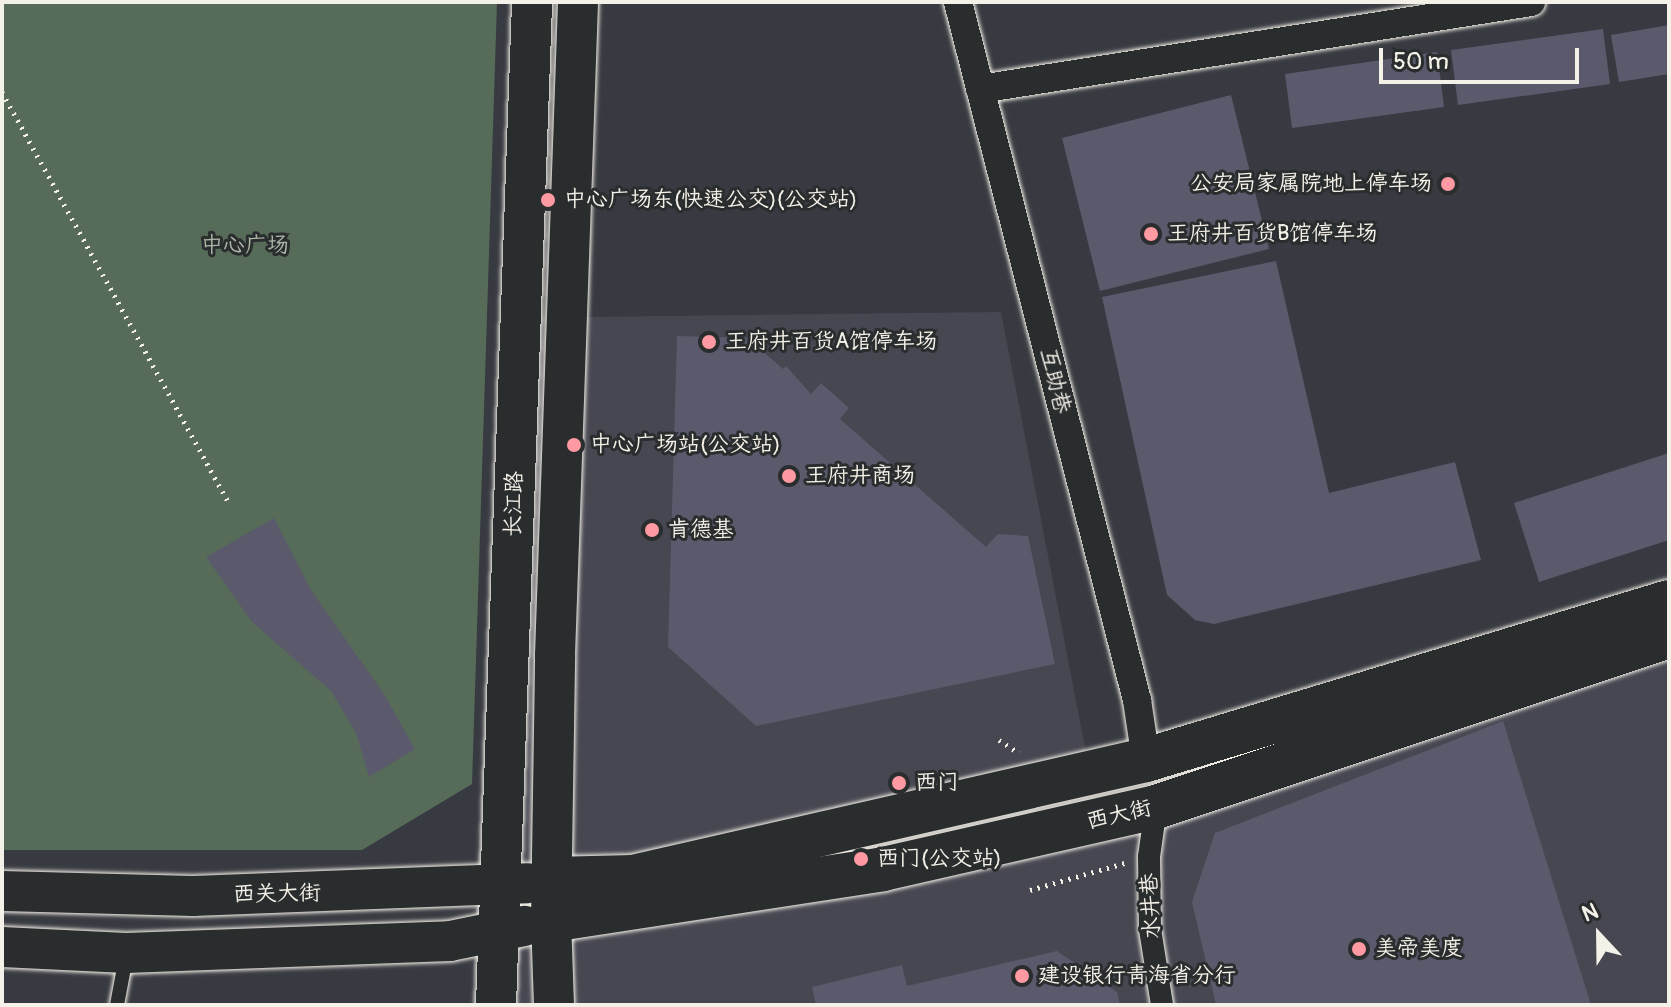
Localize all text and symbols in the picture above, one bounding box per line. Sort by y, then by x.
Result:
scale bar [1383,32,1583,82]
text: 50 m [1393,47,1449,76]
place label: 公安局家属院地上停车场 [1190,171,1432,197]
marker: 公安局家属院地上停车场 [1439,175,1457,193]
place label: 中心广场东(快速公交)(公交站) [564,187,857,213]
marker: 中心广场东(快速公交)(公交站) [539,191,557,209]
place label: 王府井百货B馆停车场 [1167,221,1377,247]
marker: 王府井百货B馆停车场 [1142,225,1160,243]
park label: 中心广场 [201,233,289,259]
place label: 王府井百货A馆停车场 [725,329,937,355]
marker: 王府井百货A馆停车场 [700,333,718,351]
street label: 互助巷 [1034,346,1076,416]
place label: 中心广场站(公交站) [590,432,781,458]
marker: 中心广场站(公交站) [565,436,583,454]
place label: 王府井商场 [805,463,915,489]
marker: 王府井商场 [780,467,798,485]
street label: 长江路 [500,471,528,537]
place label: 肯德基 [668,517,734,543]
marker: 肯德基 [643,521,661,539]
place label: 西门 [915,770,959,796]
marker: 西门 [890,774,908,792]
street label: 西大街 [1084,795,1154,835]
place label: 西门(公交站) [877,846,1002,872]
marker: 西门(公交站) [852,850,870,868]
street label: 水井巷 [1136,872,1166,940]
street label: 西关大街 [233,880,321,908]
north arrow [1559,895,1639,975]
text: N [1578,897,1602,929]
place label: 美帝美度 [1375,936,1463,962]
marker: 美帝美度 [1350,940,1368,958]
place label: 建设银行青海省分行 [1038,963,1236,989]
marker: 建设银行青海省分行 [1013,967,1031,985]

